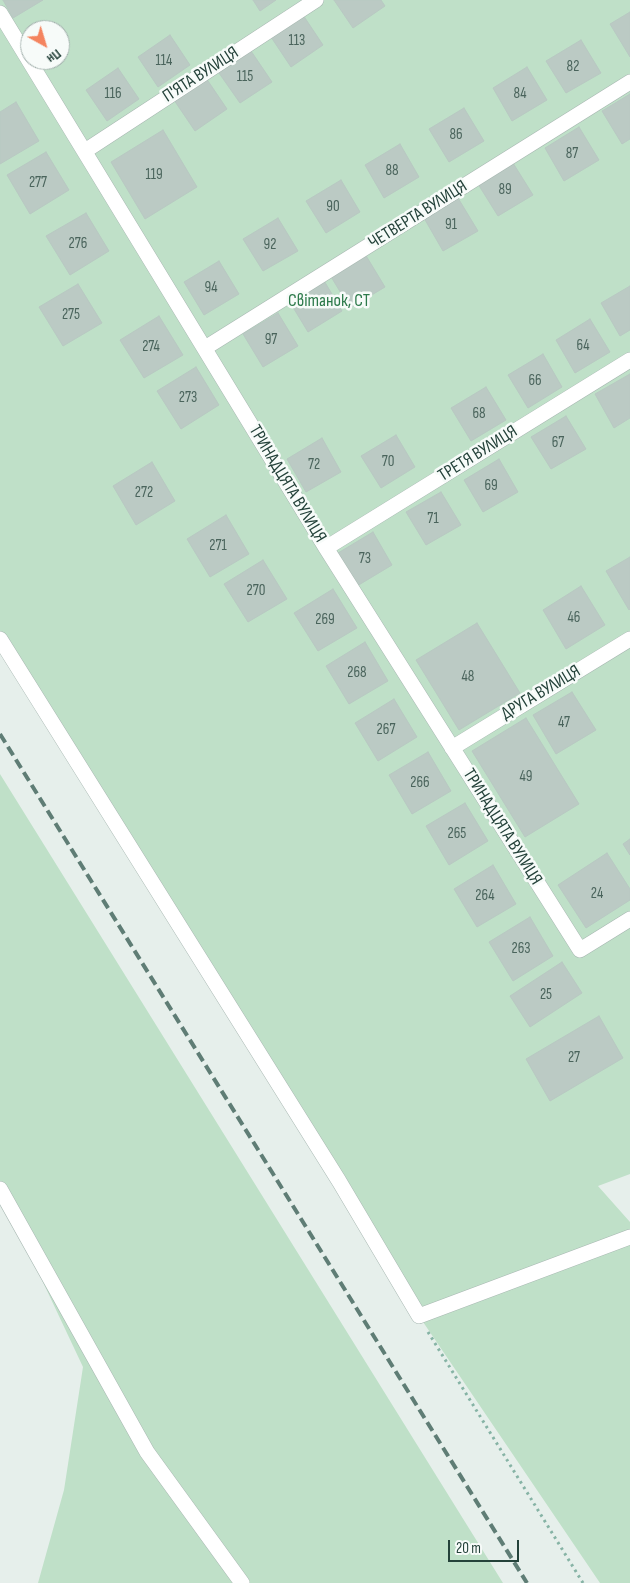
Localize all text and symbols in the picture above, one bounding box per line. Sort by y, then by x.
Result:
north arrow [20,20,70,70]
house number: 113 [289,32,305,50]
street label: П'ЯТА ВУЛИЦЯ [159,42,243,108]
text: Пн [44,45,65,67]
house number: 114 [156,52,172,70]
house number: 82 [567,58,579,76]
house number: 115 [237,68,253,86]
house number: 116 [104,85,122,103]
house number: 84 [513,85,527,103]
house number: 86 [449,126,463,144]
house number: 87 [566,145,578,163]
house number: 88 [385,162,399,180]
house number: 119 [145,166,163,184]
house number: 277 [29,174,47,192]
street label: ЧЕТВЕРТА ВУЛИЦЯ [365,176,471,254]
house number: 89 [498,181,512,199]
house number: 90 [326,198,340,216]
house number: 91 [445,216,457,234]
house number: 276 [69,235,87,253]
house number: 92 [264,236,276,254]
house number: 94 [205,279,217,297]
park label: Світанок, СТ [288,290,370,312]
house number: 275 [62,306,80,324]
house number: 97 [265,331,277,349]
house number: 64 [576,337,590,355]
house number: 274 [142,338,160,356]
house number: 66 [528,372,542,390]
house number: 273 [179,389,197,407]
house number: 68 [472,405,486,423]
street label: ТРИНАДЦЯТА ВУЛИЦЯ [243,421,331,547]
street label: ТРЕТЯ ВУЛИЦЯ [434,421,522,487]
house number: 67 [552,434,564,452]
house number: 70 [382,453,394,471]
house number: 72 [308,456,320,474]
house number: 69 [484,477,498,495]
house number: 272 [135,484,153,502]
house number: 71 [427,510,439,528]
house number: 271 [209,537,227,555]
house number: 73 [359,550,371,568]
house number: 270 [247,582,265,600]
house number: 46 [568,609,580,627]
house number: 269 [315,611,335,629]
street label: ДРУГА ВУЛИЦЯ [497,661,585,725]
house number: 268 [347,664,367,682]
house number: 48 [462,668,474,686]
house number: 47 [558,714,570,732]
house number: 267 [377,721,395,739]
street label: ТРИНАДЦЯТА ВУЛИЦЯ [458,765,546,889]
house number: 49 [520,768,532,786]
house number: 266 [410,774,430,792]
house number: 265 [448,825,466,843]
house number: 24 [591,885,603,903]
house number: 264 [475,887,495,905]
house number: 263 [511,940,531,958]
house number: 25 [540,986,552,1004]
house number: 27 [568,1049,580,1067]
scale bar [450,1530,521,1562]
text: 20 m [456,1539,481,1558]

